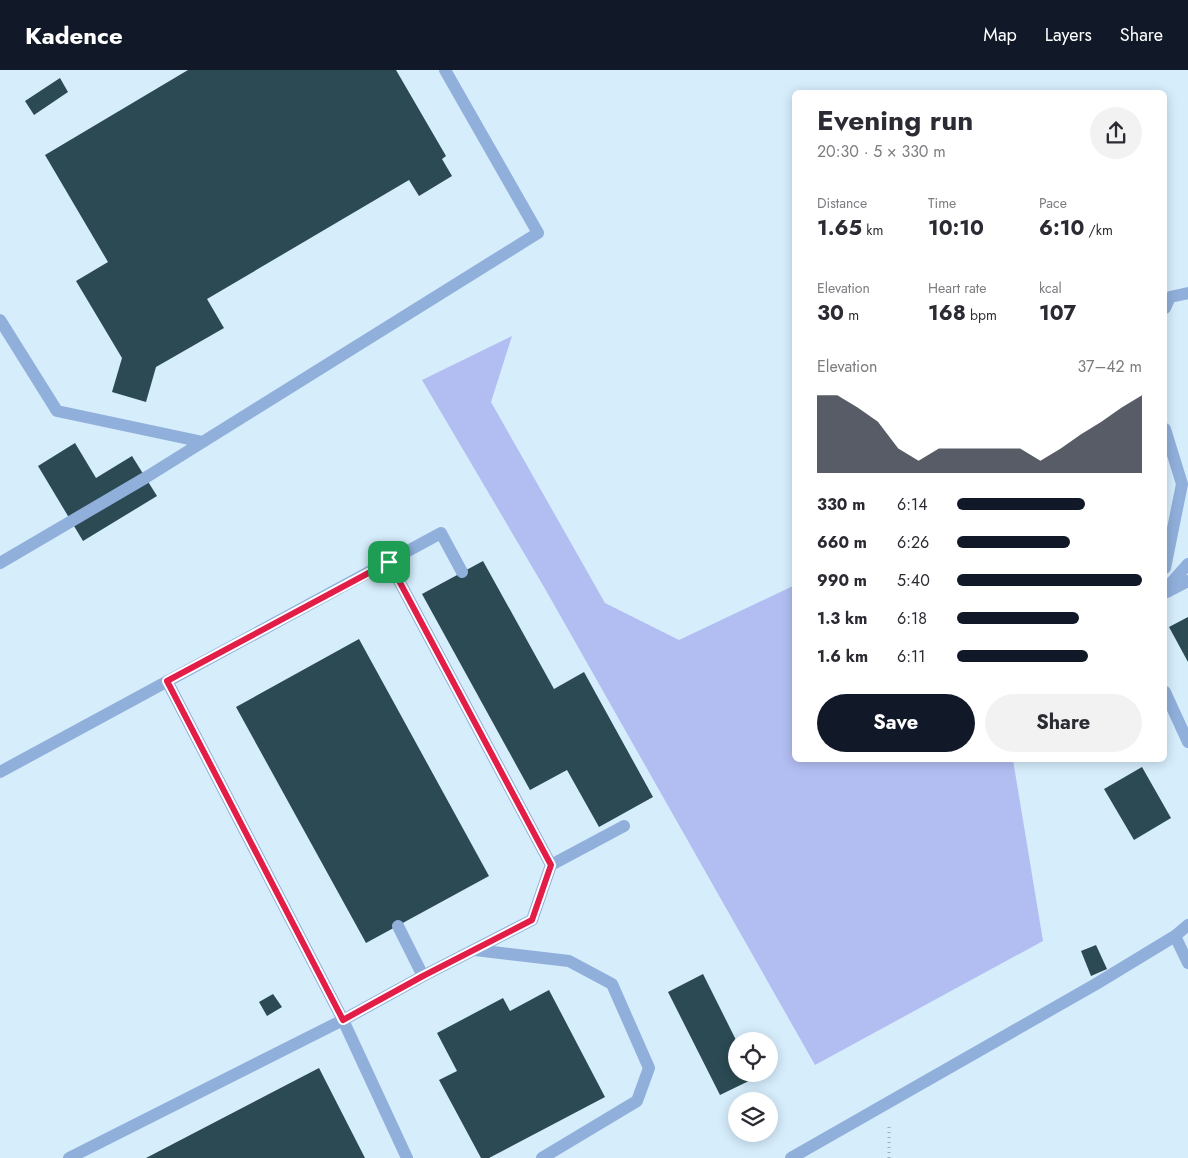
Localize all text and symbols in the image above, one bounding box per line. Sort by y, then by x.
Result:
text: Kadence [25,18,123,53]
text: Map [983,22,1017,48]
text: Layers [1045,22,1092,48]
text: Share [1120,22,1163,48]
text: Evening run [817,100,973,141]
button: share [1090,107,1142,159]
text: 20:30 · 5 × 330 m [817,140,946,163]
text: Distance [817,193,867,213]
text: Time [928,193,956,213]
text: Pace [1039,193,1067,213]
text: 1.65 [817,213,862,243]
text: 10:10 [928,213,984,243]
text: 6:10 [1039,213,1084,243]
text: km [862,220,883,240]
text: /km [1084,220,1113,240]
text: Elevation [817,278,870,298]
text: Heart rate [928,278,986,298]
text: kcal [1039,278,1062,298]
text: 30 [817,298,844,328]
text: 168 [928,298,966,328]
text: 107 [1039,298,1076,328]
text: m [844,305,859,325]
text: bpm [966,305,997,325]
text: Elevation [817,355,877,378]
text: 37–42 m [1078,355,1142,378]
text: 330 m [817,493,865,516]
text: 6:14 [897,493,928,516]
text: 660 m [817,531,867,554]
text: 6:26 [897,531,929,554]
pin [368,541,410,583]
icon: arrive [375,548,403,576]
text: 990 m [817,569,867,592]
text: 5:40 [897,569,930,592]
text: 1.3 km [817,607,867,630]
text: 6:18 [897,607,927,630]
text: 1.6 km [817,645,868,668]
text: 6:11 [897,645,925,668]
button: Save [817,694,975,752]
button: Share [985,694,1142,752]
map controls [728,1032,778,1142]
button: locate [728,1032,778,1082]
button: layers [728,1092,778,1142]

